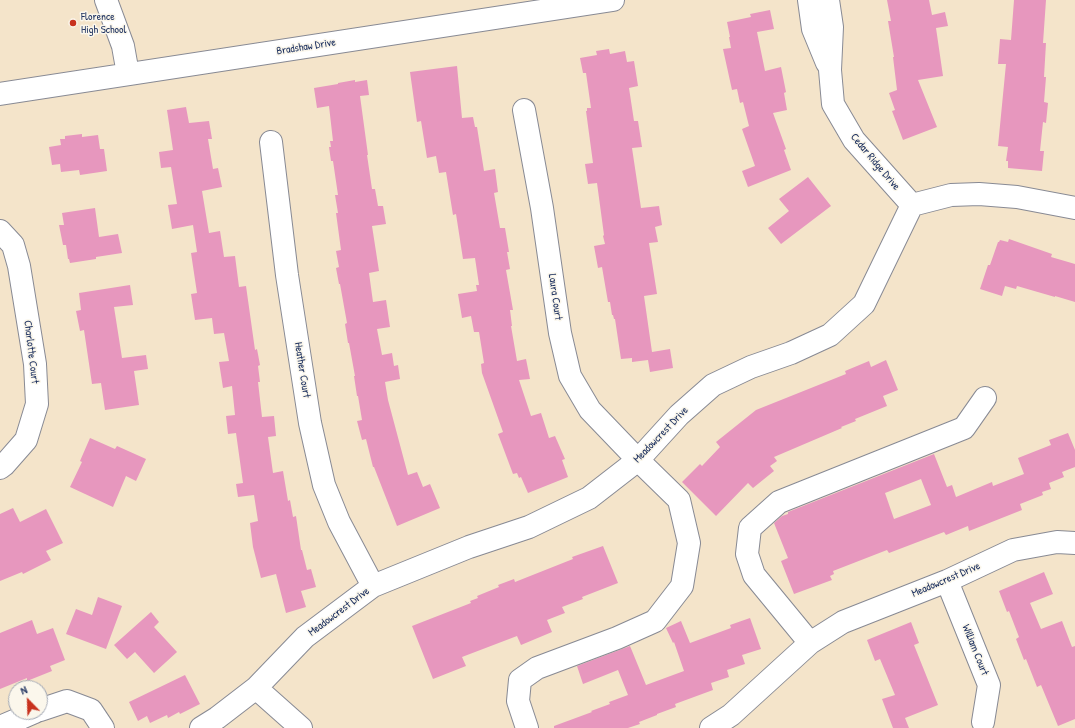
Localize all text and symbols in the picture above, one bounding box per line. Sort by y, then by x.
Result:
place label: Florence High School [81,10,126,36]
marker: Florence High School [68,18,78,28]
street label: Bradshaw Drive [275,36,337,58]
street label: Cedar Ridge Drive [847,131,903,193]
street label: Laura Court [545,273,565,321]
street label: Charlotte Court [21,319,41,385]
street label: Heather Court [291,341,313,399]
street label: Meadowcrest Drive [631,404,691,466]
street label: Meadowcrest Drive [910,560,982,600]
street label: Meadowcrest Drive [306,585,372,639]
street label: William Court [959,623,991,677]
north arrow [8,680,48,720]
text: N [18,682,29,697]

